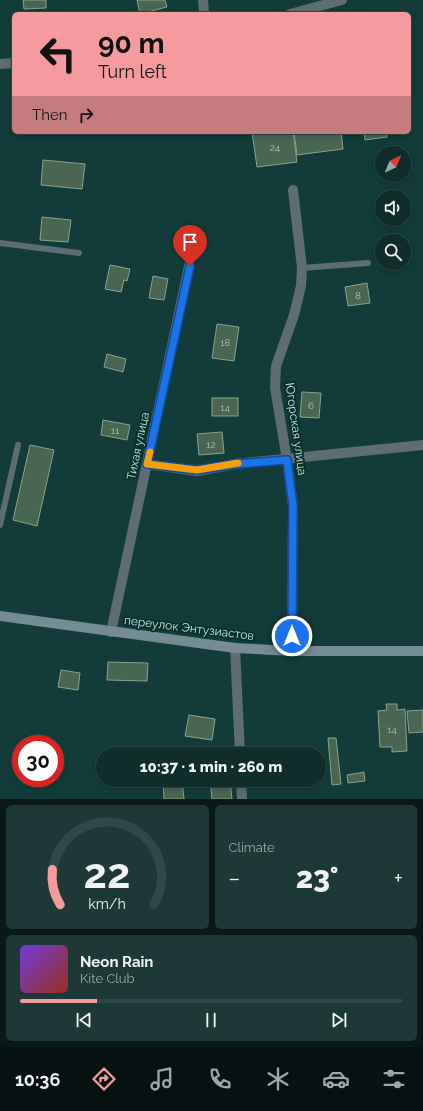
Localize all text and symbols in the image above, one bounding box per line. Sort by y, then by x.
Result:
text: 90 m [98,27,164,60]
icon: left [32,28,84,80]
text: Turn left [98,61,167,82]
icon: right [75,104,97,126]
text: Then [32,106,67,124]
house number: 24 [270,142,281,153]
north arrow [375,146,411,182]
map controls [375,146,411,270]
button: sound [375,190,411,226]
pin [173,225,207,266]
icon: arrive [179,231,201,253]
button: search [375,234,411,270]
house number: 8 [355,290,361,301]
house number: 18 [220,337,230,348]
street label: Югорская улица [283,382,309,476]
house number: 6 [308,400,314,411]
house number: 14 [220,402,230,413]
street label: Тихая улица [124,411,152,481]
house number: 11 [111,425,120,436]
house number: 12 [206,439,216,450]
street label: переулок Энтузиастов [123,613,255,643]
position arrow [271,615,313,657]
house number: 14 [387,724,397,735]
speed limit sign: 30 [12,735,64,787]
text: 10:37 · 1 min · 260 m [140,758,282,776]
text: Climate [229,840,275,855]
text: 22 [84,849,131,898]
text: 23° [296,860,339,895]
text: − [229,865,240,891]
text: + [394,865,403,891]
text: km/h [88,896,126,912]
text: Neon Rain [80,953,153,971]
text: Kite Club [80,971,135,986]
icon: previous [73,1009,95,1031]
icon: pause [200,1009,222,1031]
icon: next [328,1009,350,1031]
icon: directions [90,1065,118,1093]
icon: music [148,1065,176,1093]
icon: phone [206,1065,234,1093]
icon: climate [264,1065,292,1093]
icon: car [322,1065,350,1093]
icon: filters [380,1065,408,1093]
text: 10:36 [15,1069,60,1090]

